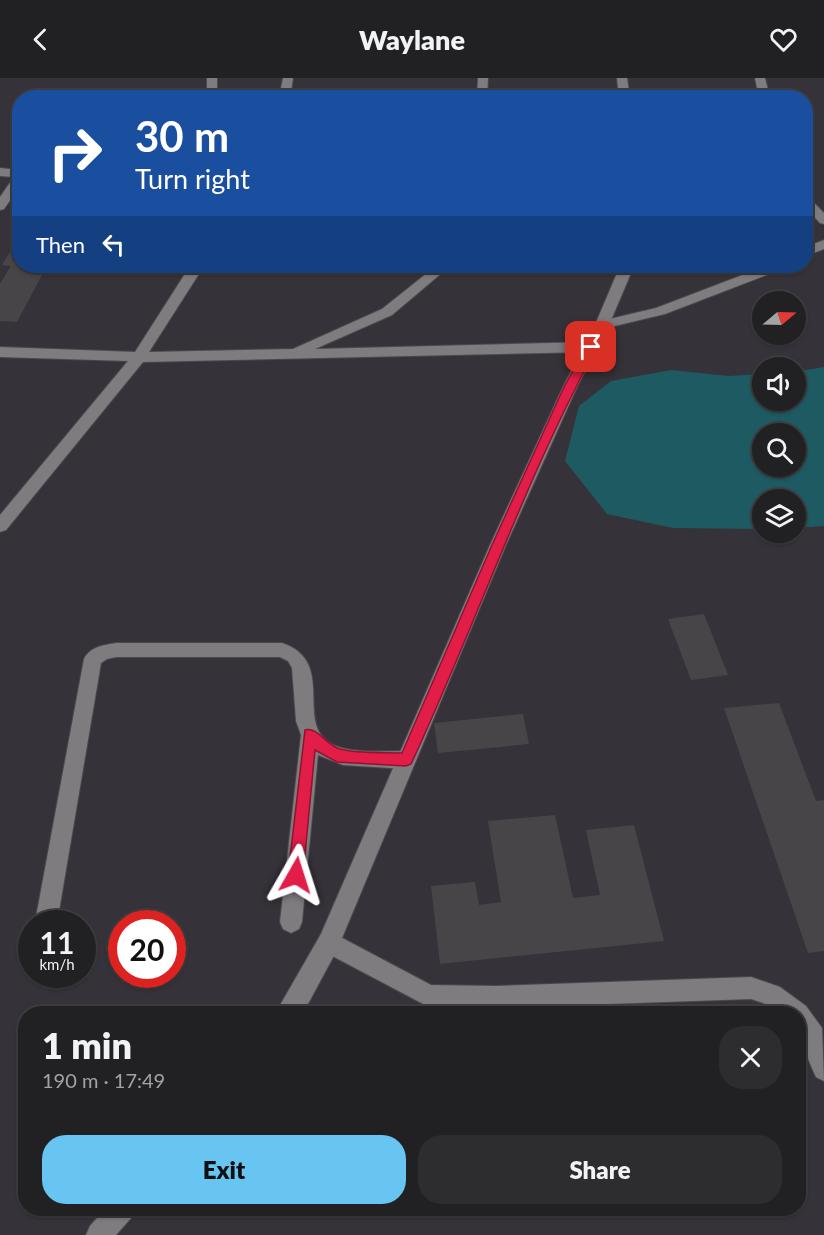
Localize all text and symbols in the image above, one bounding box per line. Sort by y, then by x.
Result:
icon: back [24,23,57,56]
text: Waylane [359,23,465,56]
icon: heart [767,23,800,56]
text: 30 m [135,111,229,161]
icon: right [36,114,114,192]
text: Turn right [135,162,250,195]
icon: left [97,228,130,261]
text: Then [36,231,85,258]
north arrow [752,291,806,345]
map controls [752,291,806,543]
pin [565,321,616,372]
icon: arrive [574,330,607,363]
button: sound [752,357,806,411]
button: search [752,423,806,477]
button: layers [752,489,806,543]
position arrow [264,843,328,907]
speed limit sign: 20 [108,910,186,988]
text: 11 [40,924,74,960]
text: km/h [39,955,75,973]
text: 1 min [42,1023,132,1067]
button: close [719,1026,782,1089]
text: 190 m · 17:49 [42,1068,165,1092]
button: Exit [42,1135,406,1204]
button: Share [418,1135,782,1204]

